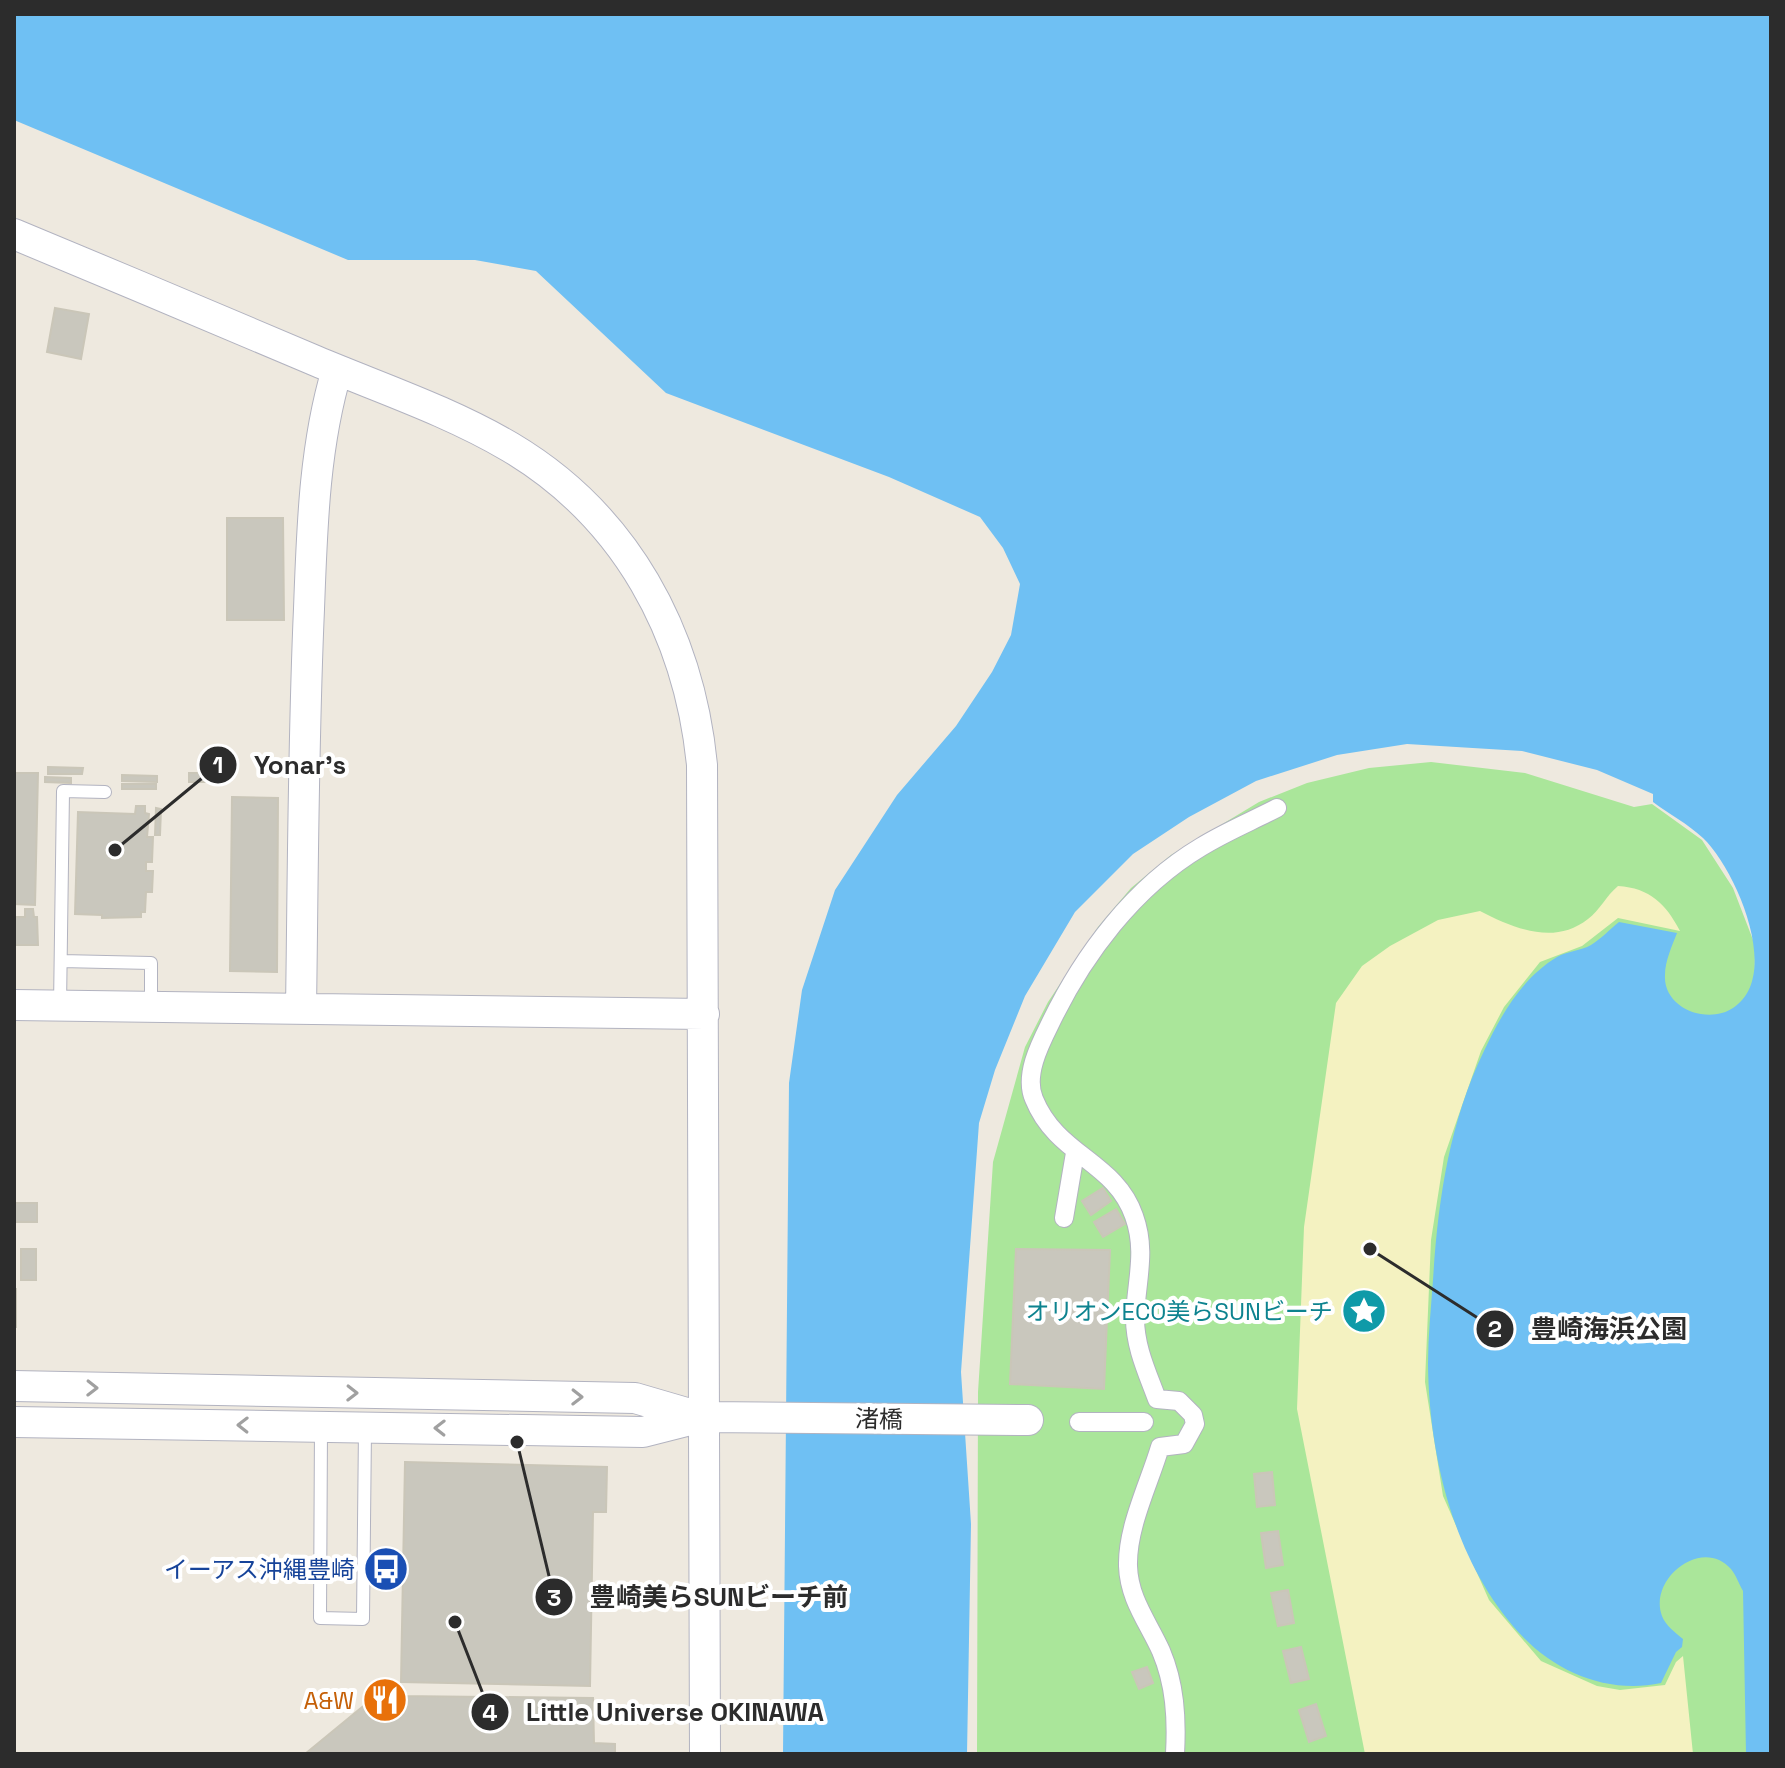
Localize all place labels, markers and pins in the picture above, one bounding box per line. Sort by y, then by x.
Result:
callout: Yonar's [198,740,362,790]
place icon: オリオンECO美らSUNビーチ [1340,1287,1388,1335]
place label: オリオンECO美らSUNビーチ [1025,1296,1333,1327]
callout: 豊崎海浜公園 [1475,1304,1703,1354]
bus stop icon: イーアス沖縄豊崎 [362,1545,410,1593]
place label: イーアス沖縄豊崎 [164,1554,355,1585]
callout: 豊崎美らSUNビーチ前 [534,1572,864,1622]
restaurant icon: A&W [361,1676,409,1724]
place label: A&W [303,1685,354,1716]
callout: Little Universe OKINAWA [470,1687,840,1737]

